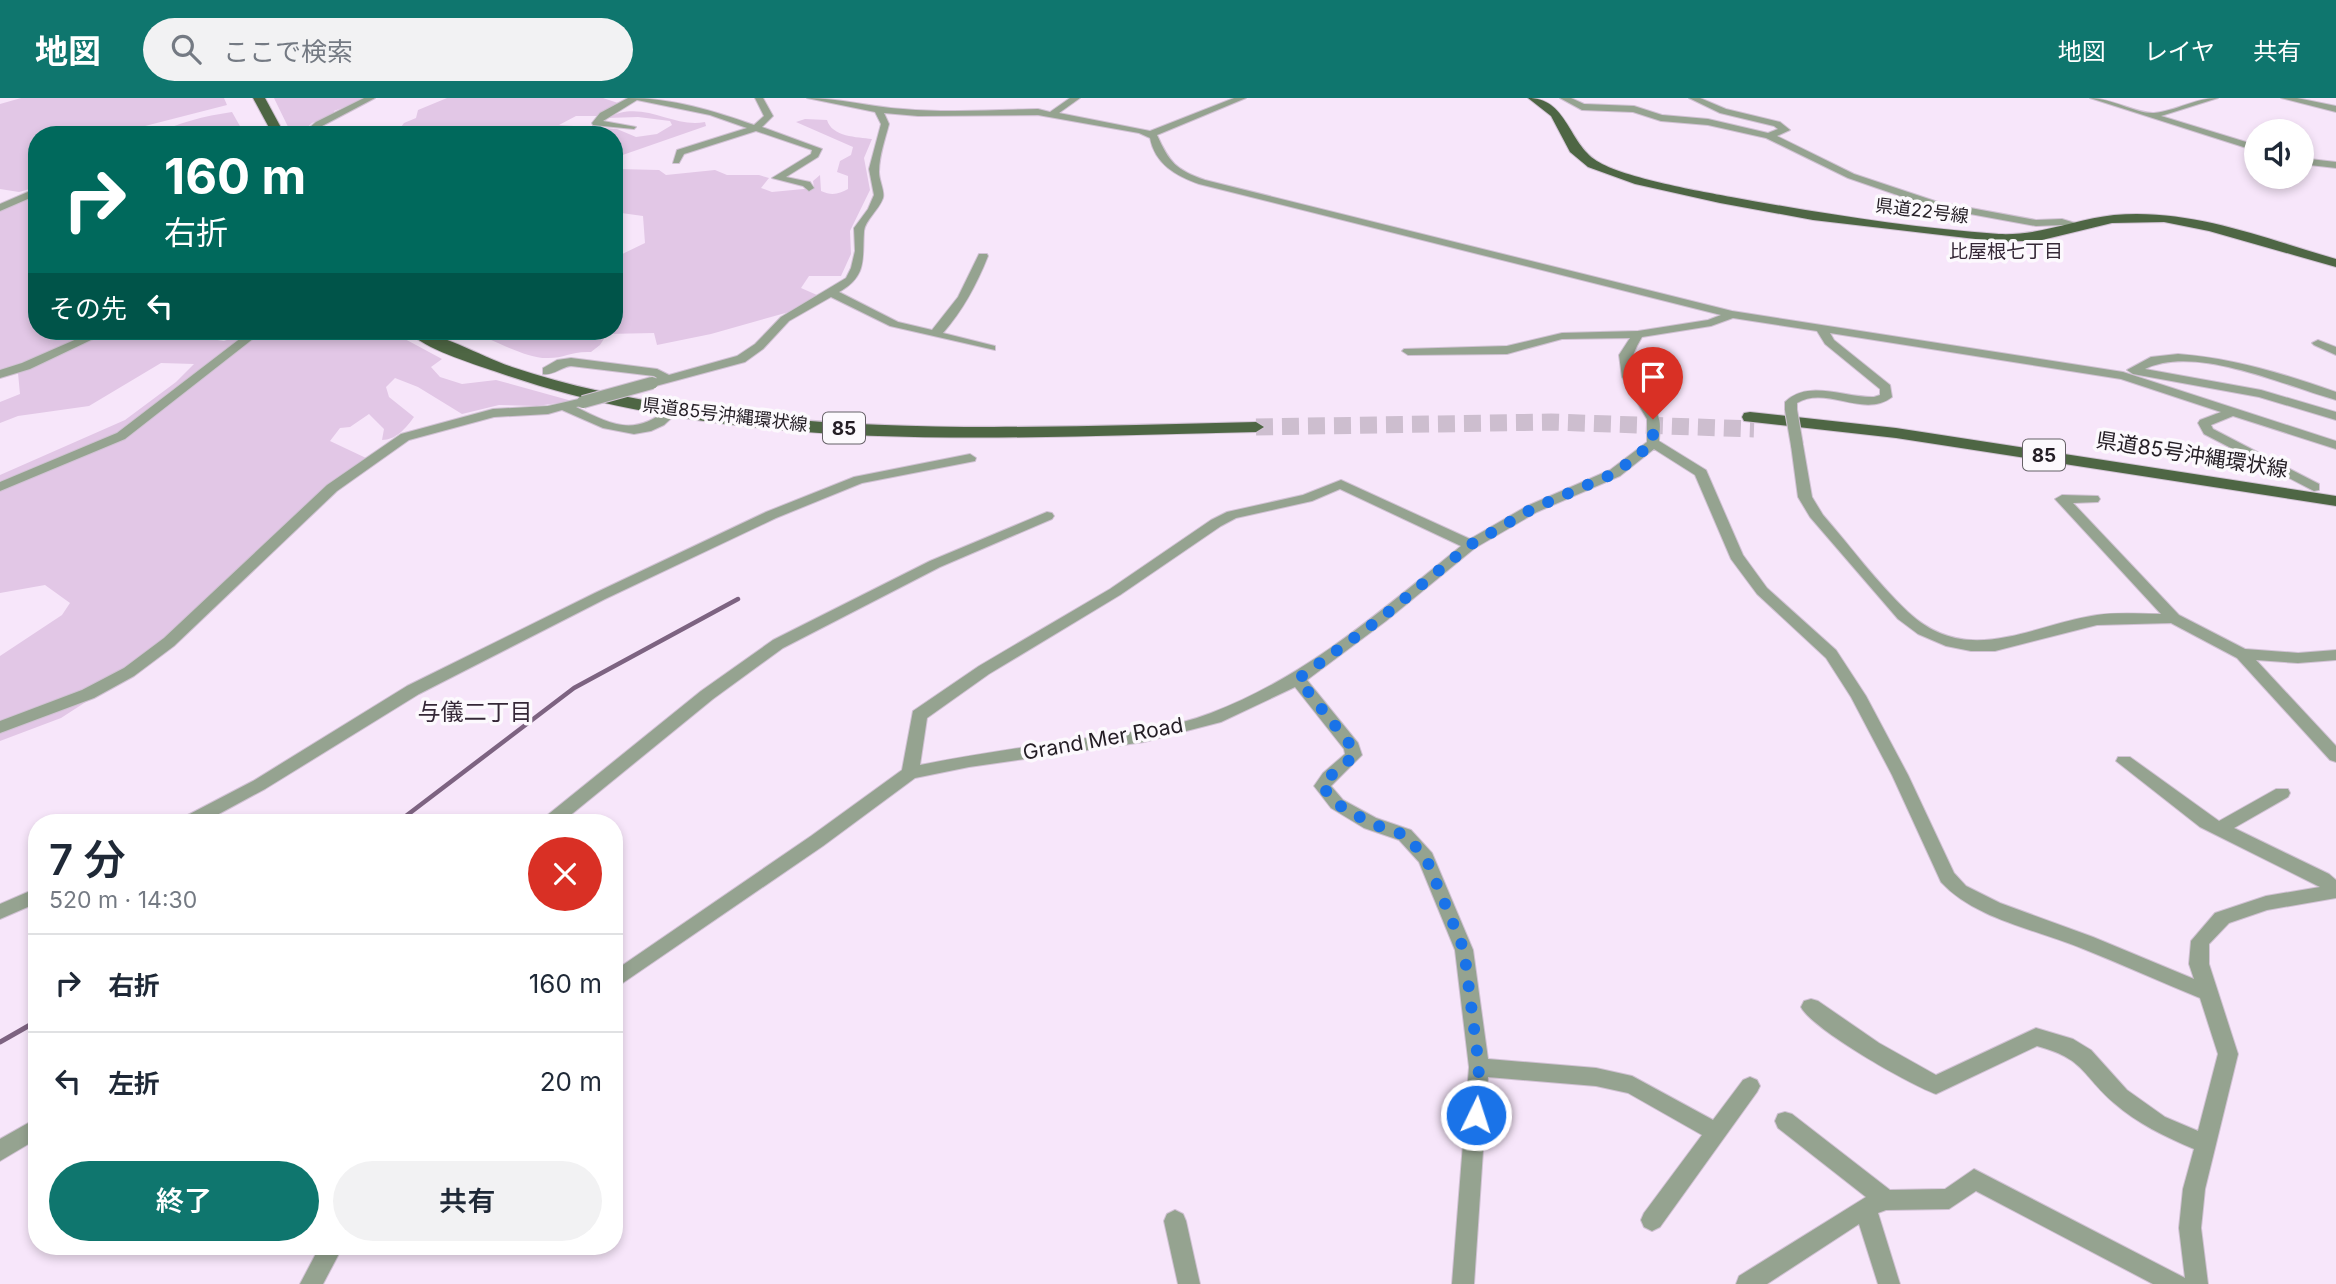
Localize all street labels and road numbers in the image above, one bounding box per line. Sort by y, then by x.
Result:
street label: 県道22号線 [1874,194,1970,227]
street label: 県道85号沖縄環状線 [641,394,809,435]
road number: 85 [823,412,865,444]
street label: 県道85号沖縄環状線 [2094,427,2290,482]
road number: 85 [2023,440,2065,470]
street label: Grand Mer Road [1021,712,1185,765]

